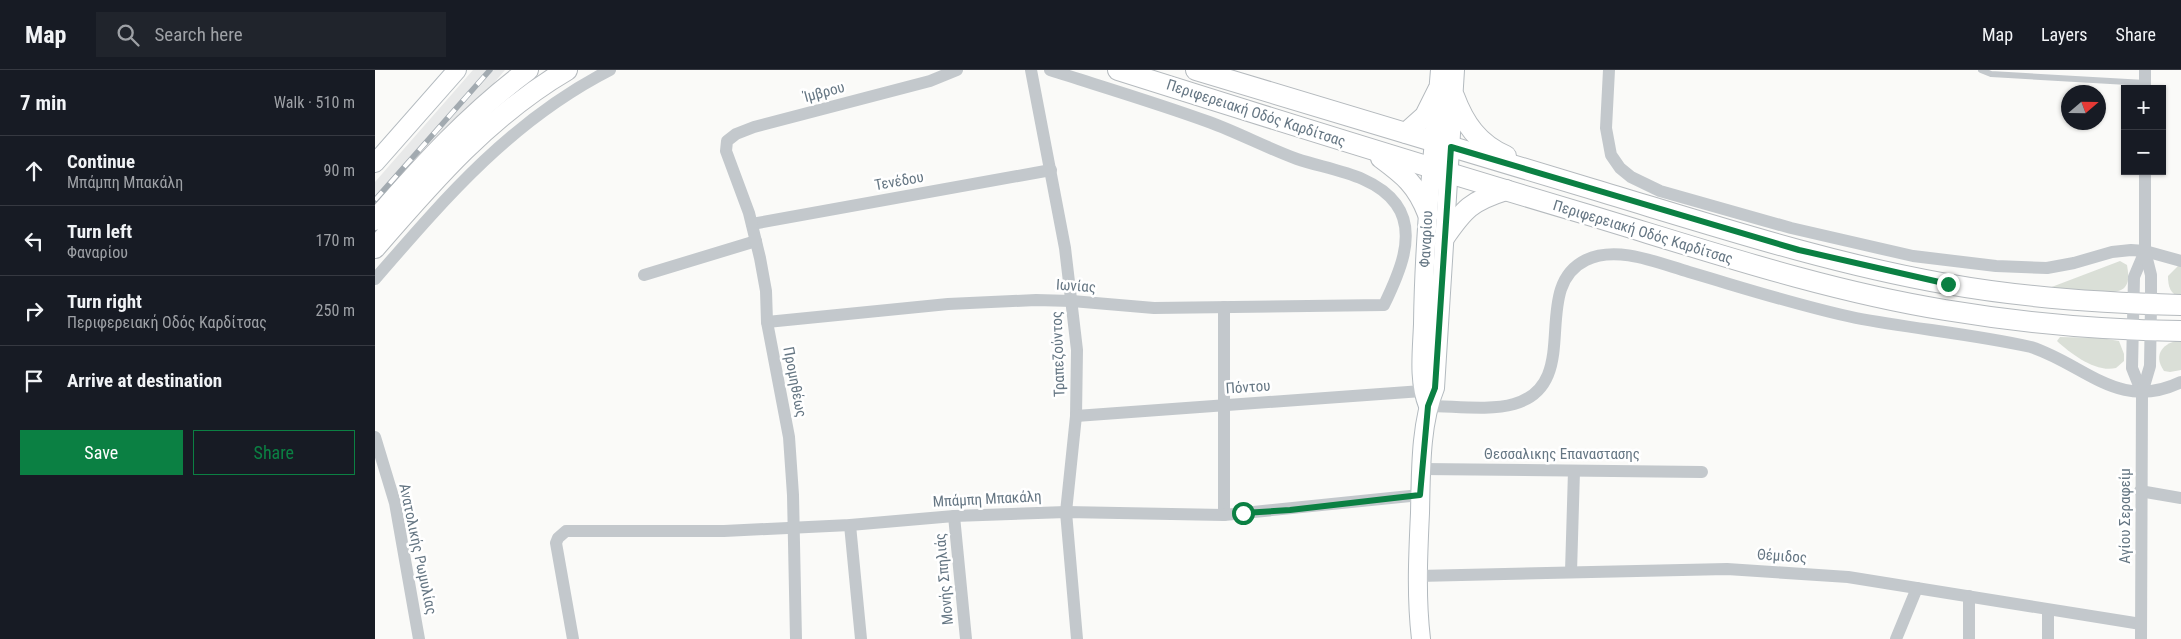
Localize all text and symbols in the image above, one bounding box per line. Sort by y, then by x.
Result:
search box [96,12,446,57]
text: Map [25,21,66,49]
icon: search [114,21,142,49]
text: Search here [154,23,243,46]
text: Map [1982,24,2013,45]
text: Layers [2041,24,2088,45]
text: Share [2116,24,2156,45]
street label: Περιφερειακή Οδός Καρδίτσας [1164,76,1348,150]
street label: Ίμβρου [800,78,847,106]
north arrow [2061,85,2106,130]
map controls [2121,85,2166,175]
button: + [2121,85,2166,130]
text: 7 min [20,91,67,115]
text: Walk · 510 m [274,93,355,112]
button: − [2121,130,2166,175]
text: Continue [67,150,135,173]
icon: ahead [20,157,48,185]
text: 90 m [323,161,355,180]
street label: Τενέδου [873,168,925,194]
text: Μπάμπη Μπακάλη [67,173,183,192]
street label: Περιφερειακή Οδός Καρδίτσας [1551,196,1735,268]
street label: Φαναρίου [1416,210,1436,268]
text: Turn left [67,220,132,243]
icon: left [20,227,48,255]
text: 170 m [316,231,355,250]
text: Φαναρίου [67,243,128,262]
route end [1937,273,1960,296]
street label: Ιωνίας [1056,276,1096,296]
text: Turn right [67,290,142,313]
icon: right [20,297,48,325]
text: 250 m [316,301,355,320]
street label: Τραπεζούντος [1048,311,1068,397]
text: Περιφερειακή Οδός Καρδίτσας [67,313,267,332]
street label: Προμηθέως [779,345,811,419]
icon: arrive [20,367,48,395]
text: Arrive at destination [67,369,222,392]
street label: Πόντου [1225,376,1271,398]
button: Save [20,430,183,475]
button: Share [193,430,355,475]
street label: Θεσσαλικης Επαναστασης [1484,445,1640,463]
street label: Αγίου Σεραφείμ [2116,468,2134,564]
street label: Ανατολικής Ρωμυλίας [395,482,441,616]
street label: Μπάμπη Μπακάλη [932,487,1042,511]
route start [1232,502,1255,525]
street label: Μονής Σπηλιάς [931,532,957,626]
street label: Θέμιδος [1756,545,1808,567]

